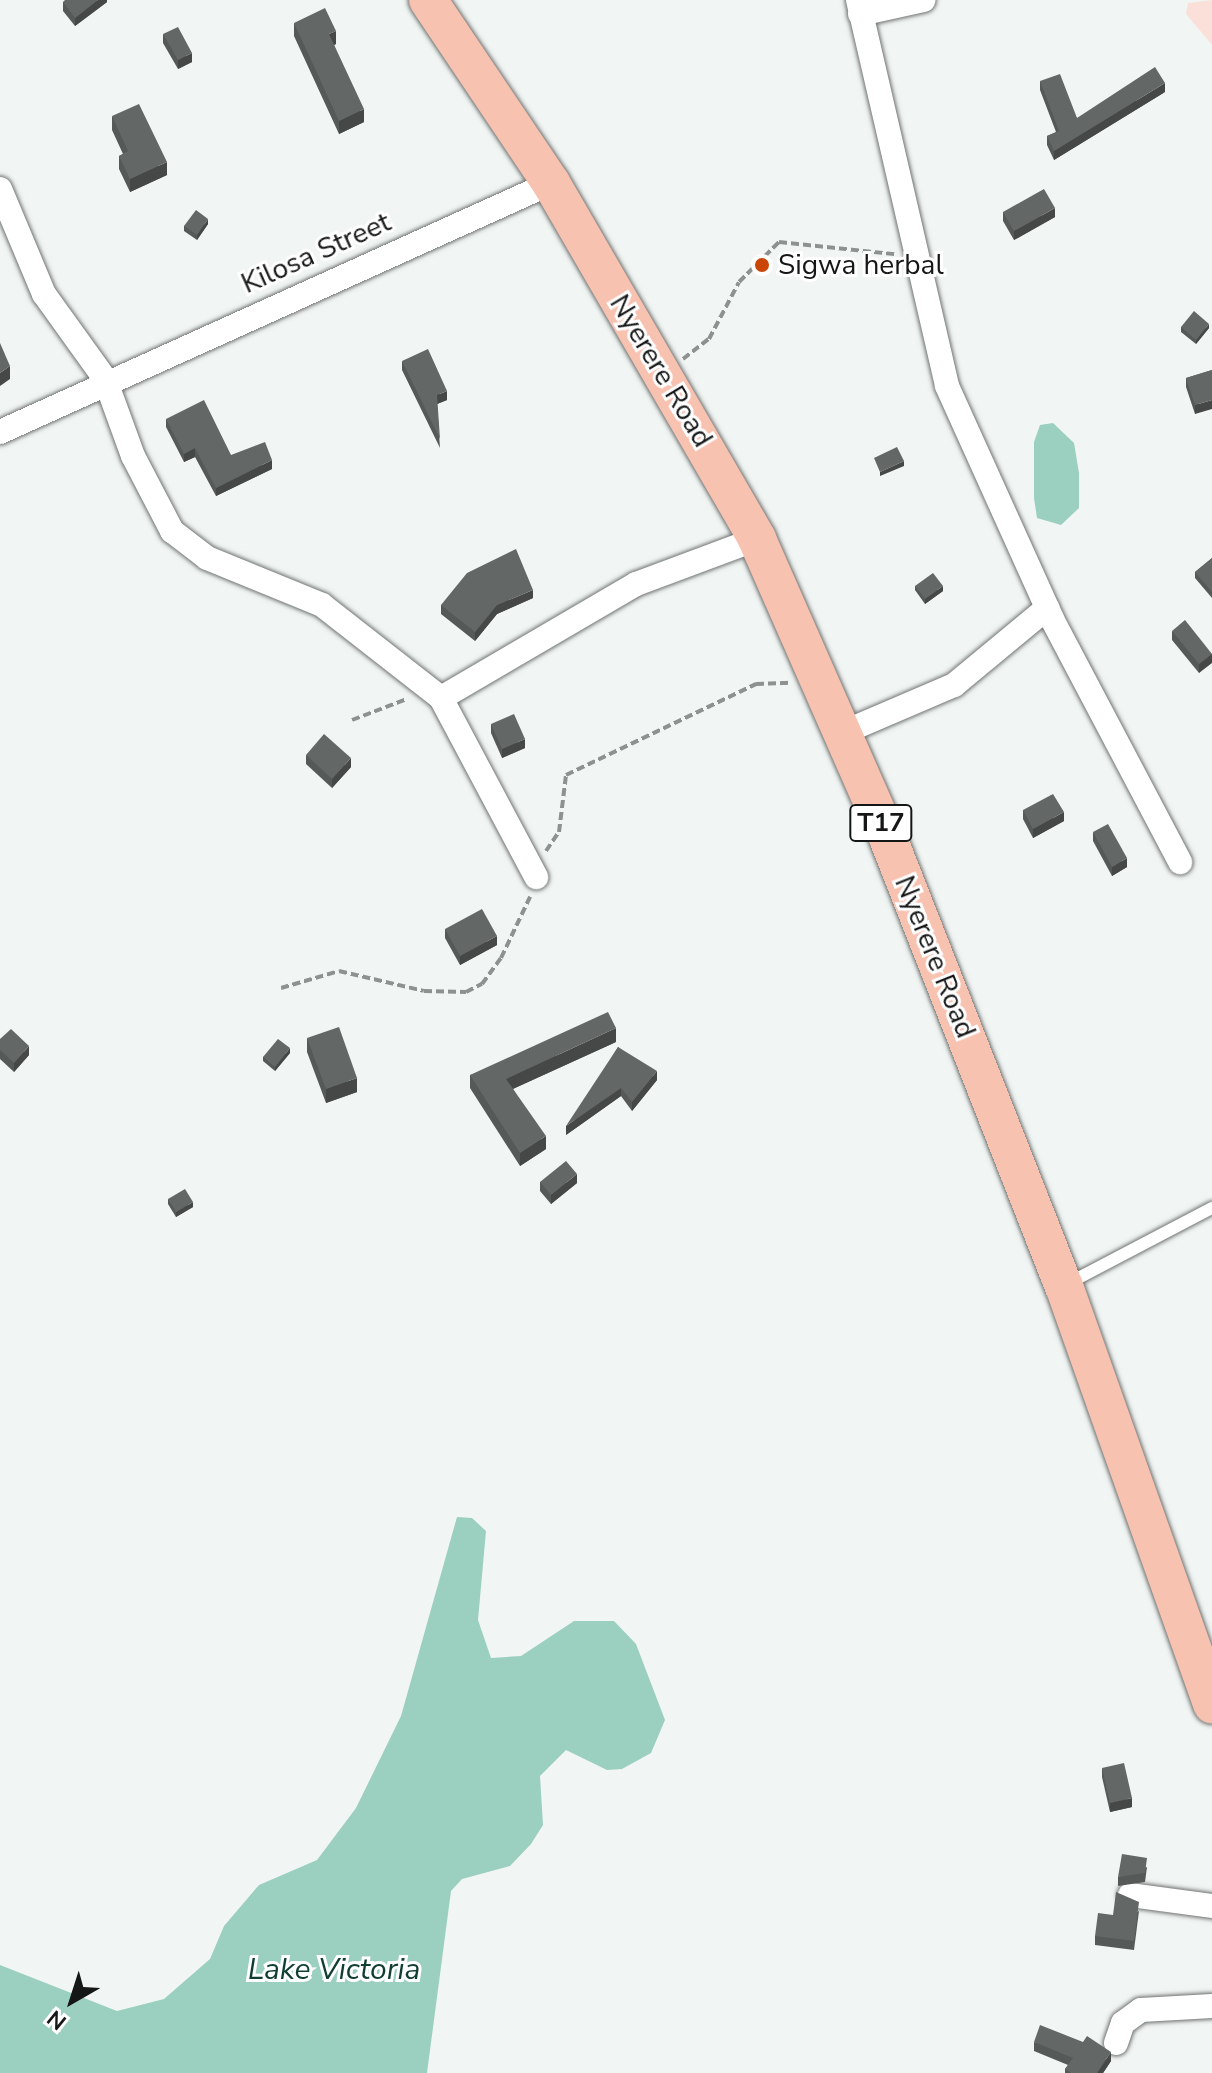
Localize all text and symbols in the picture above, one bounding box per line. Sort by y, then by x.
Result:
street label: Kilosa Street [236,205,396,301]
place label: Sigwa herbal [778,248,944,282]
marker: Sigwa herbal [753,256,771,274]
street label: Nyerere Road [602,289,720,453]
road number: T17 [849,801,913,845]
street label: Nyerere Road [887,871,983,1043]
water label: Lake Victoria [248,1952,420,1988]
north arrow [32,1961,112,2041]
text: N [41,2003,73,2036]

